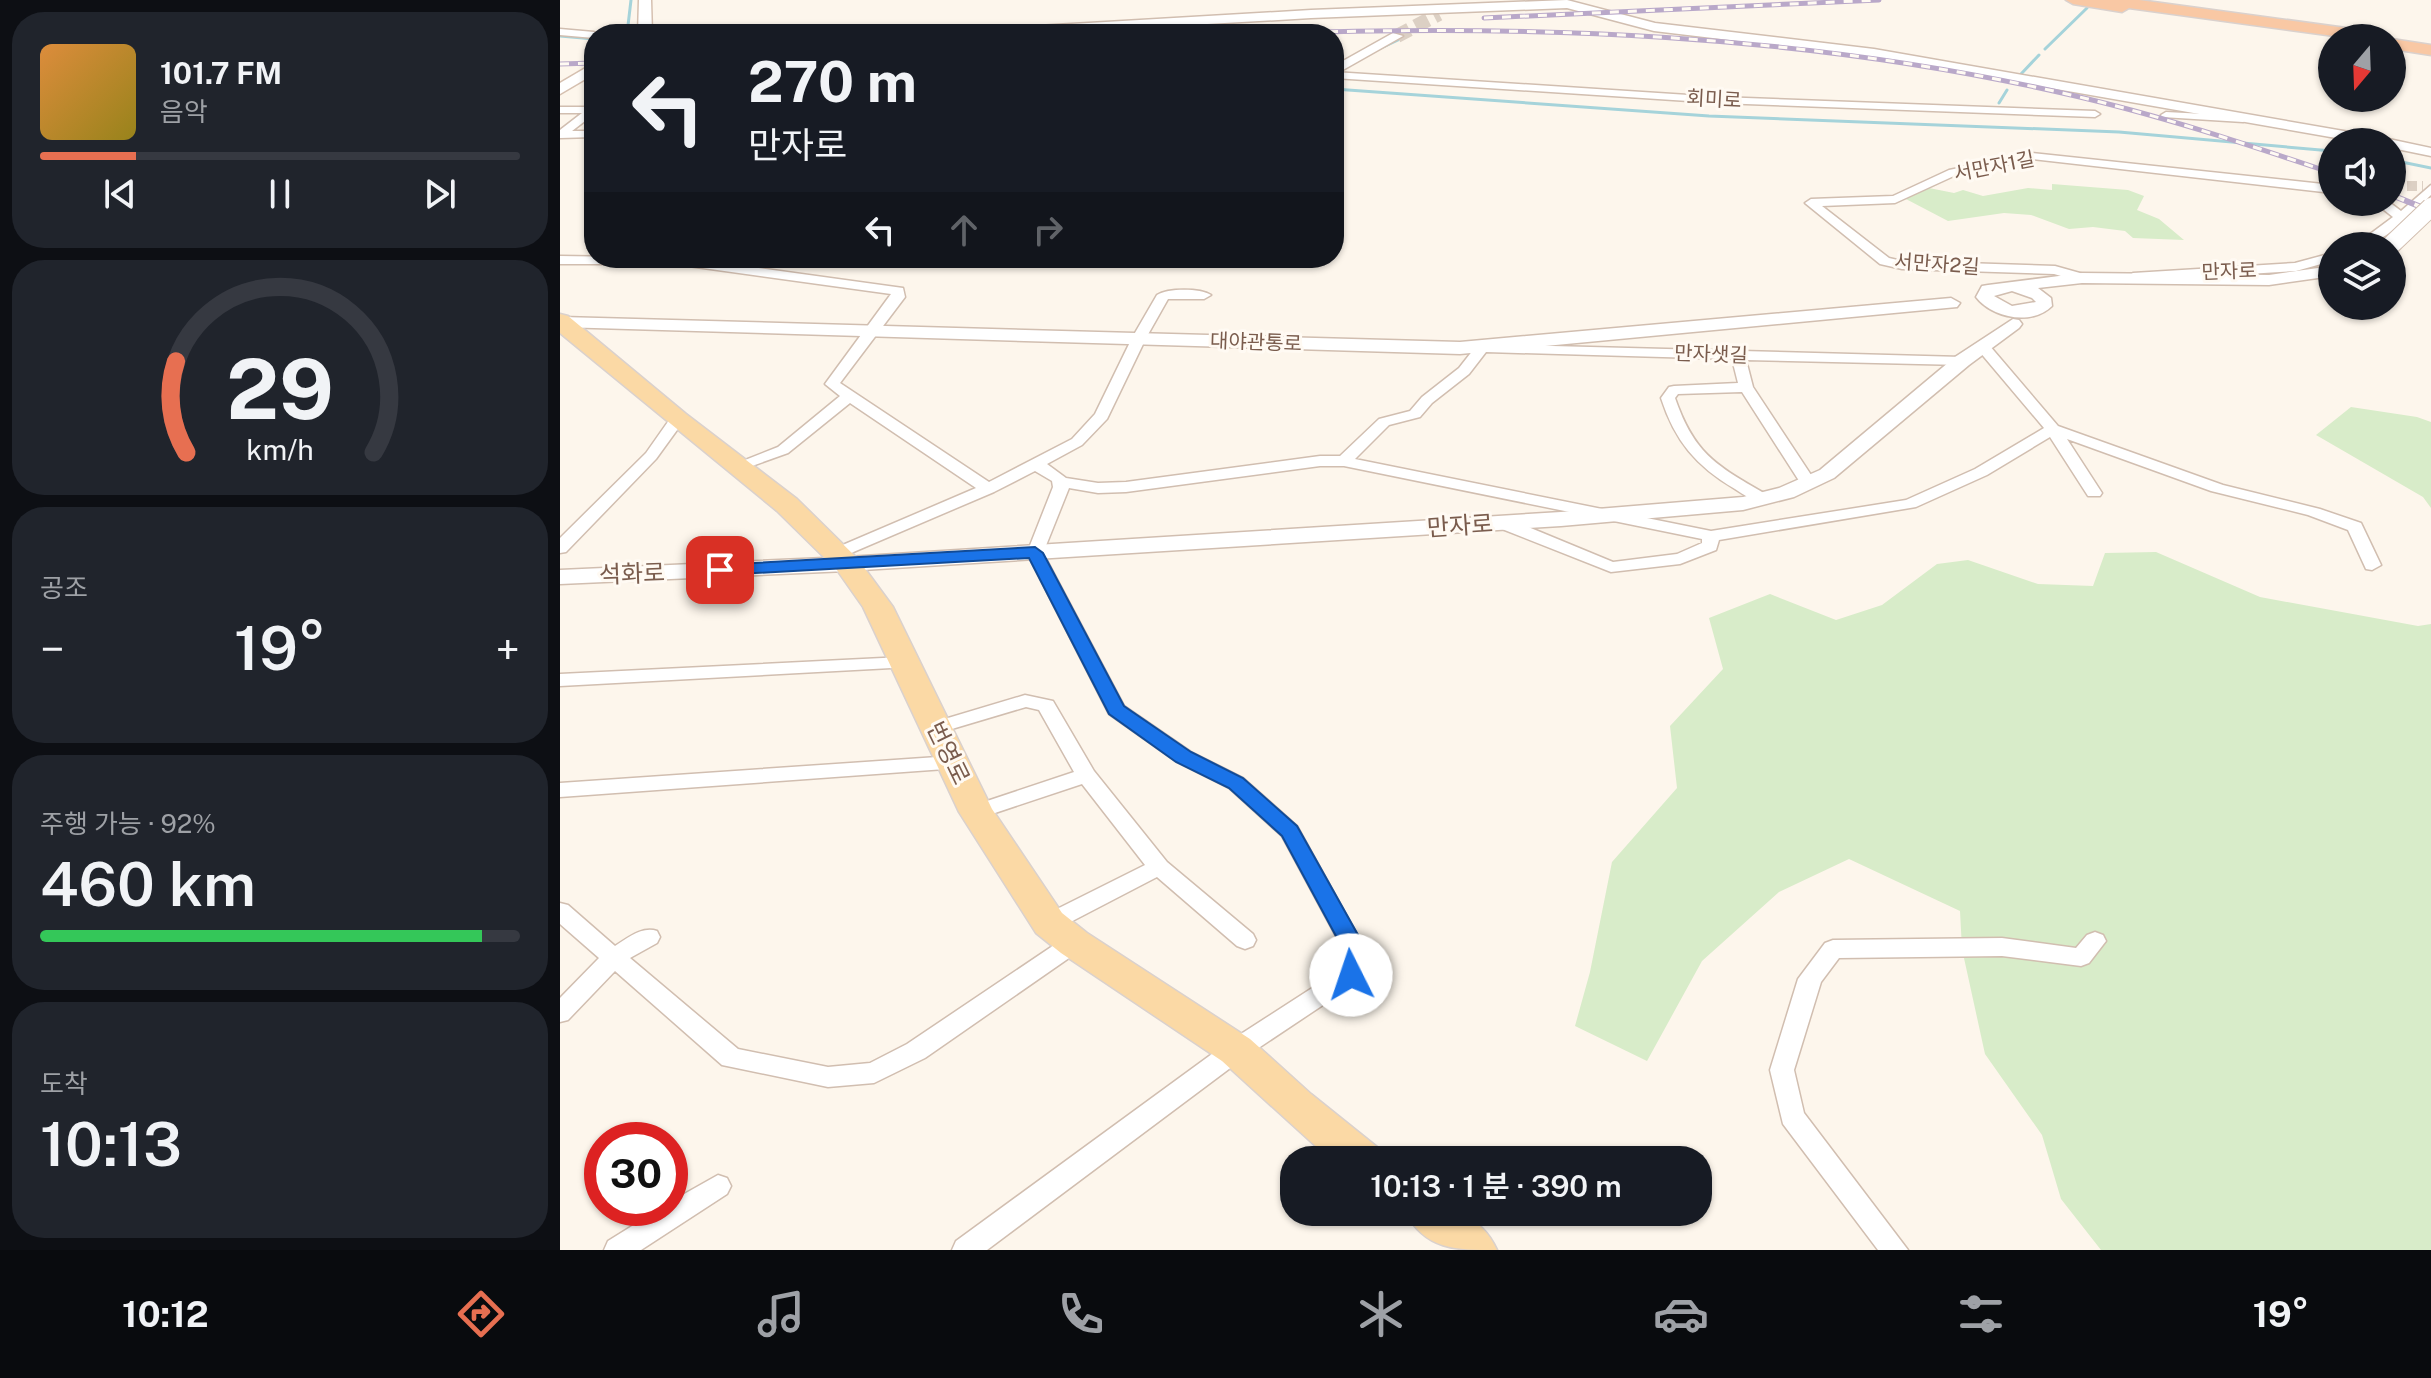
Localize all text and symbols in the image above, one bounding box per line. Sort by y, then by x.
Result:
north arrow [2318,24,2406,112]
map controls [2318,24,2406,320]
text: 270 m [748,49,917,115]
text: 101.7 FM [160,55,282,91]
icon: left [616,56,720,160]
street label: 회미로 [1686,86,1742,112]
text: 음악 [160,96,208,127]
text: 만자로 [748,124,847,166]
button: sound [2318,128,2406,216]
street label: 서만자1길 [1952,146,2036,186]
icon: previous [98,172,142,216]
icon: pause [258,172,302,216]
icon: next [418,172,462,216]
icon: left [858,208,902,252]
icon: ahead [942,208,986,252]
icon: right [1026,208,1070,252]
button: layers [2318,232,2406,320]
street label: 서만자2길 [1894,249,1980,279]
street label: 만자로 [2201,258,2257,284]
street label: 대야관통로 [1210,328,1302,356]
text: 29 [226,340,334,438]
street label: 만자샛길 [1674,341,1748,367]
text: km/h [246,434,314,467]
street label: 만자로 [1426,509,1494,541]
pin [686,536,754,604]
icon: arrive [698,548,742,592]
street label: 석화로 [598,558,666,588]
text: 공조 [40,572,88,603]
text: 19° [234,613,326,684]
text: − [40,623,64,675]
text: + [496,623,520,675]
street label: 번영로 [922,717,976,788]
text: 주행 가능 · 92% [40,808,216,839]
text: 460 km [40,849,256,920]
position arrow [1309,933,1393,1017]
text: 도착 [40,1068,88,1099]
text: 10:13 [40,1109,182,1180]
speed limit sign: 30 [584,1122,688,1226]
text: 10:13 · 1 분 · 390 m [1370,1168,1622,1204]
icon: directions [453,1286,509,1342]
icon: music [753,1286,809,1342]
icon: phone [1053,1286,1109,1342]
icon: climate [1353,1286,1409,1342]
icon: car [1653,1286,1709,1342]
icon: filters [1953,1286,2009,1342]
text: 10:12 [122,1293,209,1335]
text: 19° [2253,1293,2309,1335]

